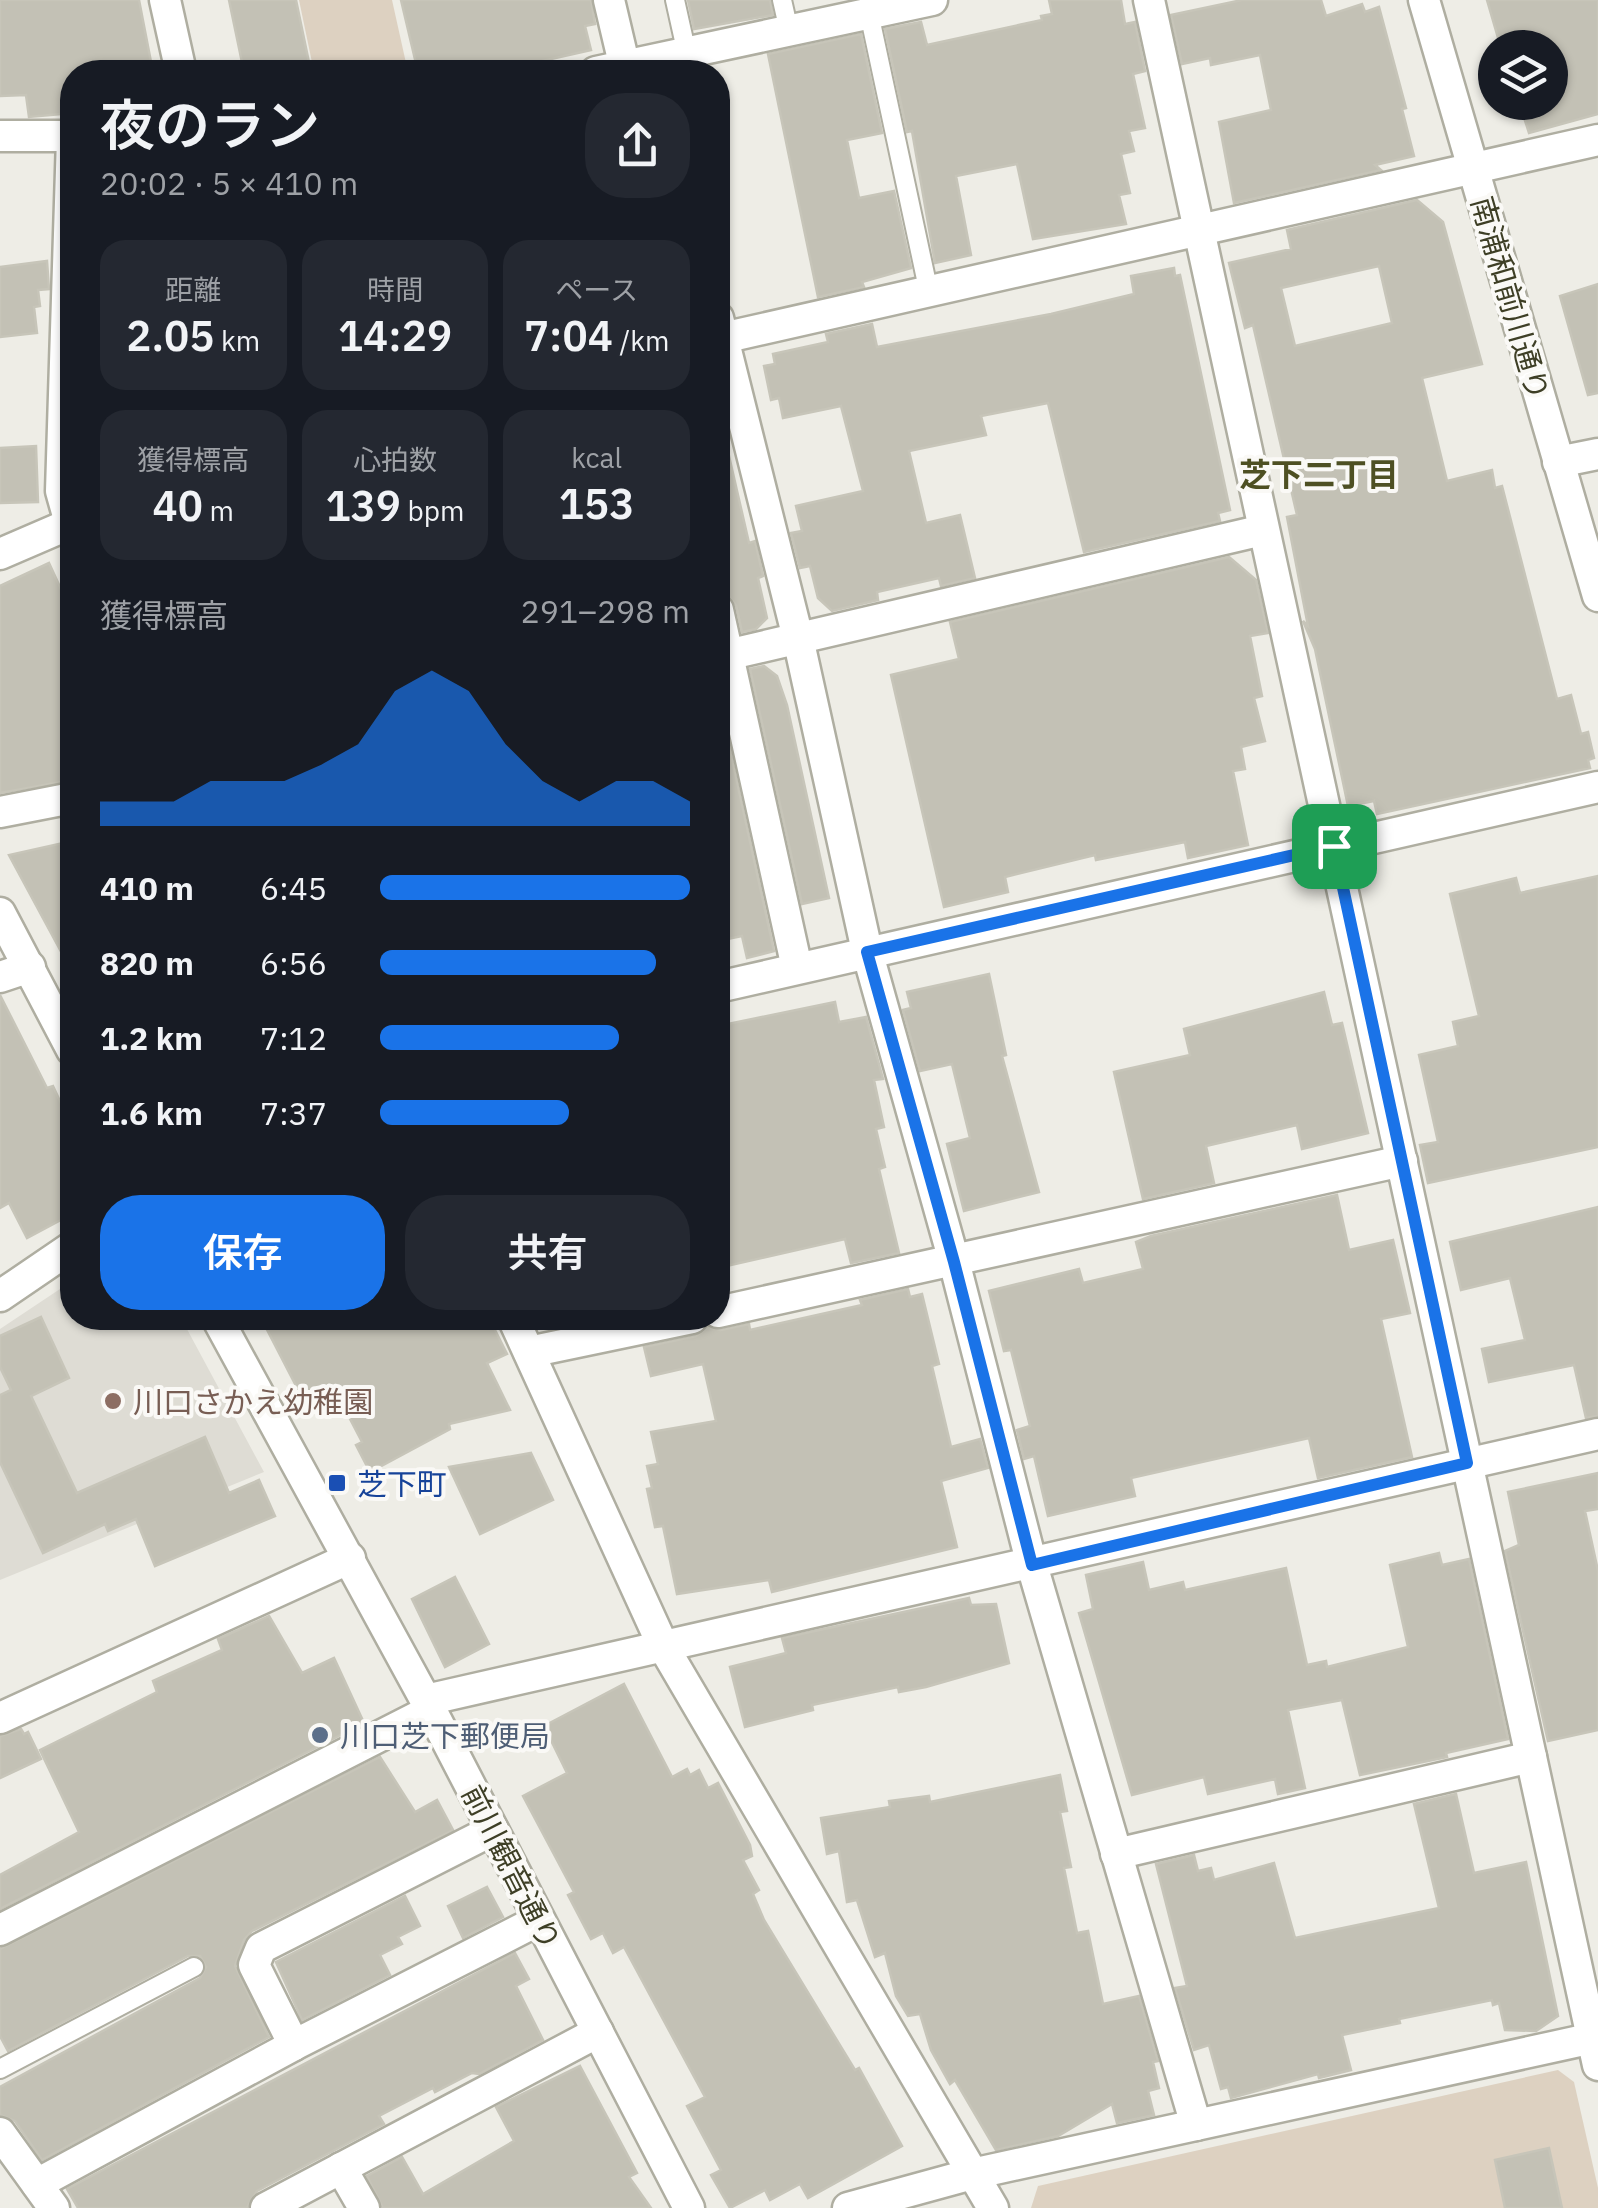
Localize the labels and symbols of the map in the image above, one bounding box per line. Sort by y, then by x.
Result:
street label: 南浦和前川通り [1463,192,1559,404]
district label: 芝下二丁目 [1239,453,1399,495]
pin [1292,804,1377,889]
place label: 川口さかえ幼稚園 [133,1382,373,1421]
marker: 川口さかえ幼稚園 [102,1390,124,1412]
place label: 芝下町 [357,1464,447,1503]
marker: 芝下町 [326,1472,348,1494]
place label: 川口芝下郵便局 [340,1716,550,1755]
marker: 川口芝下郵便局 [309,1724,331,1746]
street label: 前川観音通り [454,1778,570,1956]

